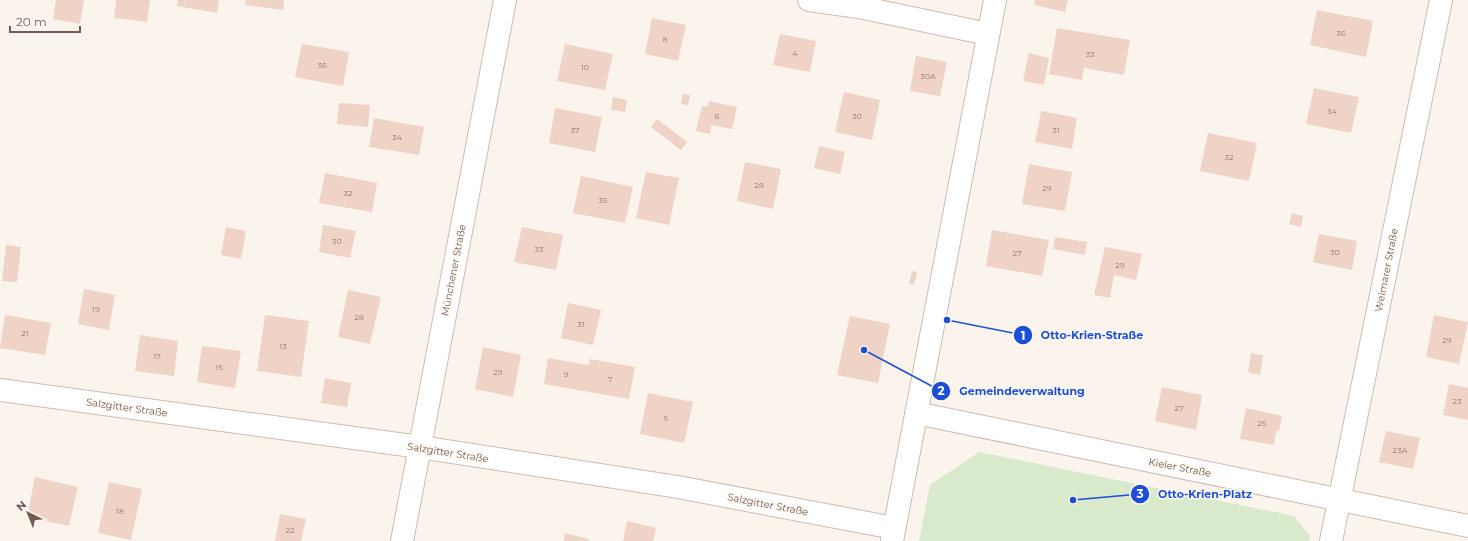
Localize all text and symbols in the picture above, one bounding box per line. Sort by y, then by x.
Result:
scale bar [10,8,80,34]
text: 20 m [16,14,47,29]
house number: 36 [1336,28,1346,38]
house number: 8 [662,34,668,44]
house number: 4 [792,48,798,58]
house number: 33 [1086,49,1095,59]
house number: 36 [317,60,327,70]
house number: 10 [581,62,589,72]
house number: 30A [920,71,936,81]
house number: 34 [1327,106,1338,116]
house number: 6 [715,111,720,121]
house number: 30 [852,111,862,121]
house number: 37 [570,125,580,135]
house number: 31 [1052,125,1060,135]
house number: 34 [392,132,403,142]
house number: 32 [1224,152,1234,162]
house number: 28 [754,180,764,190]
house number: 29 [1042,183,1052,193]
house number: 32 [343,188,353,198]
house number: 35 [599,195,608,205]
street label: Münchener Straße [438,223,469,317]
street label: Weimarer Straße [1372,227,1401,313]
house number: 30 [332,236,342,246]
house number: 33 [535,244,544,254]
house number: 30 [1330,247,1340,257]
house number: 27 [1012,248,1022,258]
house number: 29 [1115,260,1125,270]
house number: 19 [92,304,100,314]
house number: 28 [354,312,364,322]
house number: 31 [577,319,585,329]
callout: Otto-Krien-Straße [1013,324,1151,347]
house number: 21 [21,328,29,338]
text: 1 [1021,328,1025,343]
text: Otto-Krien-Straße [1041,328,1143,342]
house number: 29 [1442,335,1452,345]
house number: 13 [279,341,287,351]
house number: 17 [153,351,161,361]
house number: 15 [215,362,223,372]
house number: 29 [493,367,503,377]
house number: 9 [564,369,569,379]
house number: 7 [608,374,613,384]
callout: Gemeindeverwaltung [931,380,1093,403]
text: 2 [937,383,945,398]
text: Gemeindeverwaltung [959,384,1085,398]
street label: Salzgitter Straße [85,395,168,420]
house number: 23 [1452,396,1462,406]
house number: 27 [1174,403,1184,413]
house number: 5 [664,413,669,423]
house number: 25 [1257,418,1267,428]
street label: Salzgitter Straße [406,440,489,465]
house number: 23A [1393,445,1408,455]
street label: Kieler Straße [1147,455,1212,480]
callout: Otto-Krien-Platz [1130,482,1260,505]
text: 3 [1135,486,1144,501]
text: Otto-Krien-Platz [1158,487,1252,501]
street label: Salzgitter Straße [726,490,809,519]
north arrow [8,493,48,533]
text: N [13,498,29,514]
house number: 18 [116,506,124,516]
house number: 22 [285,525,295,535]

